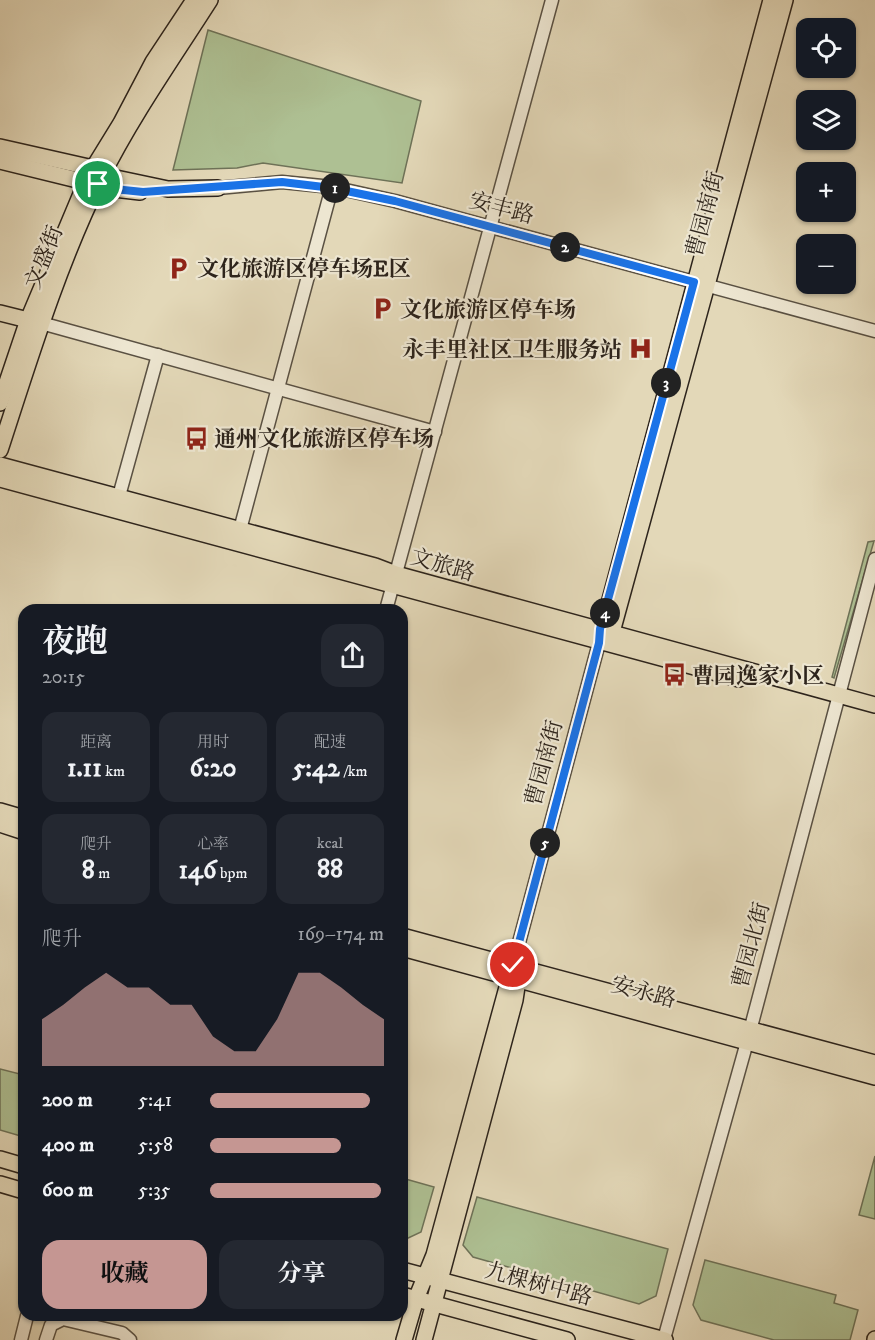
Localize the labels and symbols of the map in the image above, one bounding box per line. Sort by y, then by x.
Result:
pin [72,158,123,209]
street label: 曹园南街 [681,168,730,260]
pin: 1 [320,173,350,203]
street label: 安丰路 [466,187,537,230]
street label: 文盛街 [20,222,69,293]
pin: 2 [550,232,580,262]
parking icon: 文化旅游区停车场E区 [166,255,192,281]
place label: 文化旅游区停车场E区 [197,256,411,283]
parking icon: 文化旅游区停车场 [369,296,395,322]
place label: 文化旅游区停车场 [400,297,576,324]
hospital icon: 永丰里社区卫生服务站 [627,336,653,362]
place label: 永丰里社区卫生服务站 [402,337,622,364]
pin: 3 [651,368,681,398]
bus stop icon: 通州文化旅游区停车场 [183,425,209,451]
place label: 通州文化旅游区停车场 [214,426,434,453]
street label: 文旅路 [407,543,478,588]
pin: 4 [590,598,620,628]
bus stop icon: 曹园逸家小区 [661,662,687,688]
place label: 曹园逸家小区 [692,663,824,690]
street label: 曹园南街 [520,717,569,809]
pin: 5 [530,828,560,858]
street label: 曹园北街 [727,899,776,991]
pin [487,939,538,990]
street label: 安永路 [608,971,679,1014]
street label: 九棵树中路 [482,1257,595,1312]

